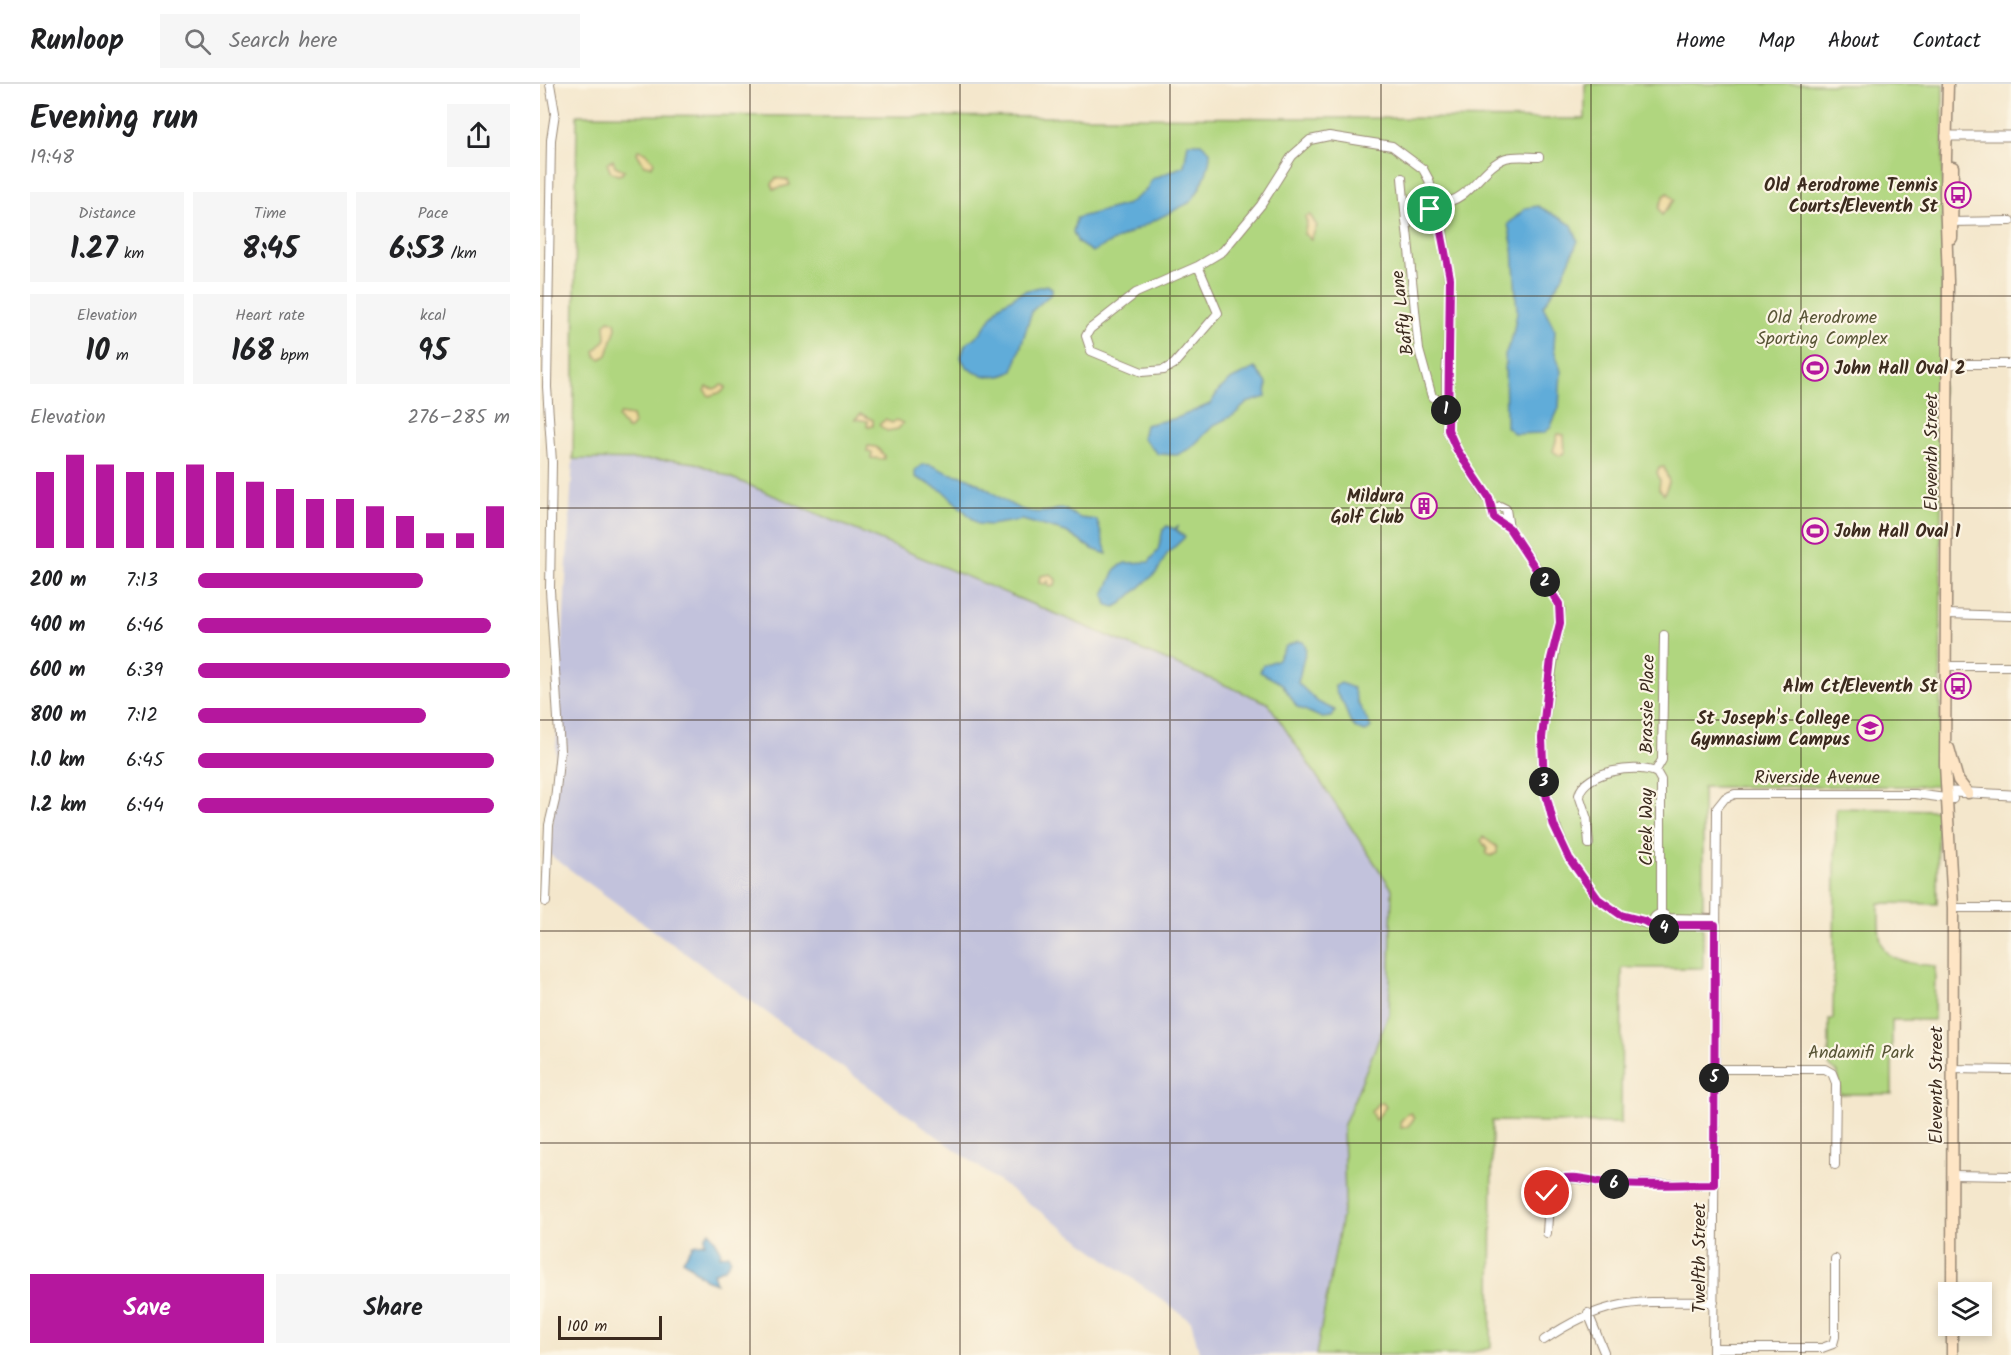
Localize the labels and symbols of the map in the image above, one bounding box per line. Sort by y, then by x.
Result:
place label: Old Aerodrome Tennis Courts/Eleventh St [1764,172,1939,222]
bus stop icon: Old Aerodrome Tennis Courts/Eleventh St [1943,180,1973,210]
pin [1404,183,1455,234]
street label: Baffy Lane [1384,269,1423,357]
park label: Old Aerodrome Sporting Complex [1757,304,1888,354]
sports icon: John Hall Oval 2 [1800,353,1830,383]
place label: John Hall Oval 2 [1834,355,1966,384]
street label: Eleventh Street [1918,392,1947,511]
pin: 1 [1431,395,1461,425]
place label: Mildura Golf Club [1331,483,1404,533]
building icon: Mildura Golf Club [1409,491,1439,521]
sports icon: John Hall Oval 1 [1800,516,1830,546]
place label: John Hall Oval 1 [1834,518,1961,547]
pin: 2 [1530,567,1560,597]
street label: Brassie Place [1633,654,1664,754]
bus stop icon: Alm Ct/Eleventh St [1943,671,1973,701]
place label: Alm Ct/Eleventh St [1783,673,1939,702]
place label: St Joseph's College Gymnasium Campus [1691,705,1851,755]
school or university icon: St Joseph's College Gymnasium Campus [1855,713,1885,743]
street label: Riverside Avenue [1754,764,1880,793]
pin: 3 [1529,767,1559,797]
street label: Cleek Way [1633,787,1662,866]
pin: 4 [1649,914,1679,944]
street label: Eleventh Street [1923,1025,1952,1144]
park label: Andamifi Park [1808,1039,1915,1068]
pin: 5 [1699,1063,1729,1093]
pin [1521,1167,1572,1218]
pin: 6 [1599,1169,1629,1199]
street label: Twelfth Street [1686,1202,1715,1313]
scale bar [558,1313,662,1340]

